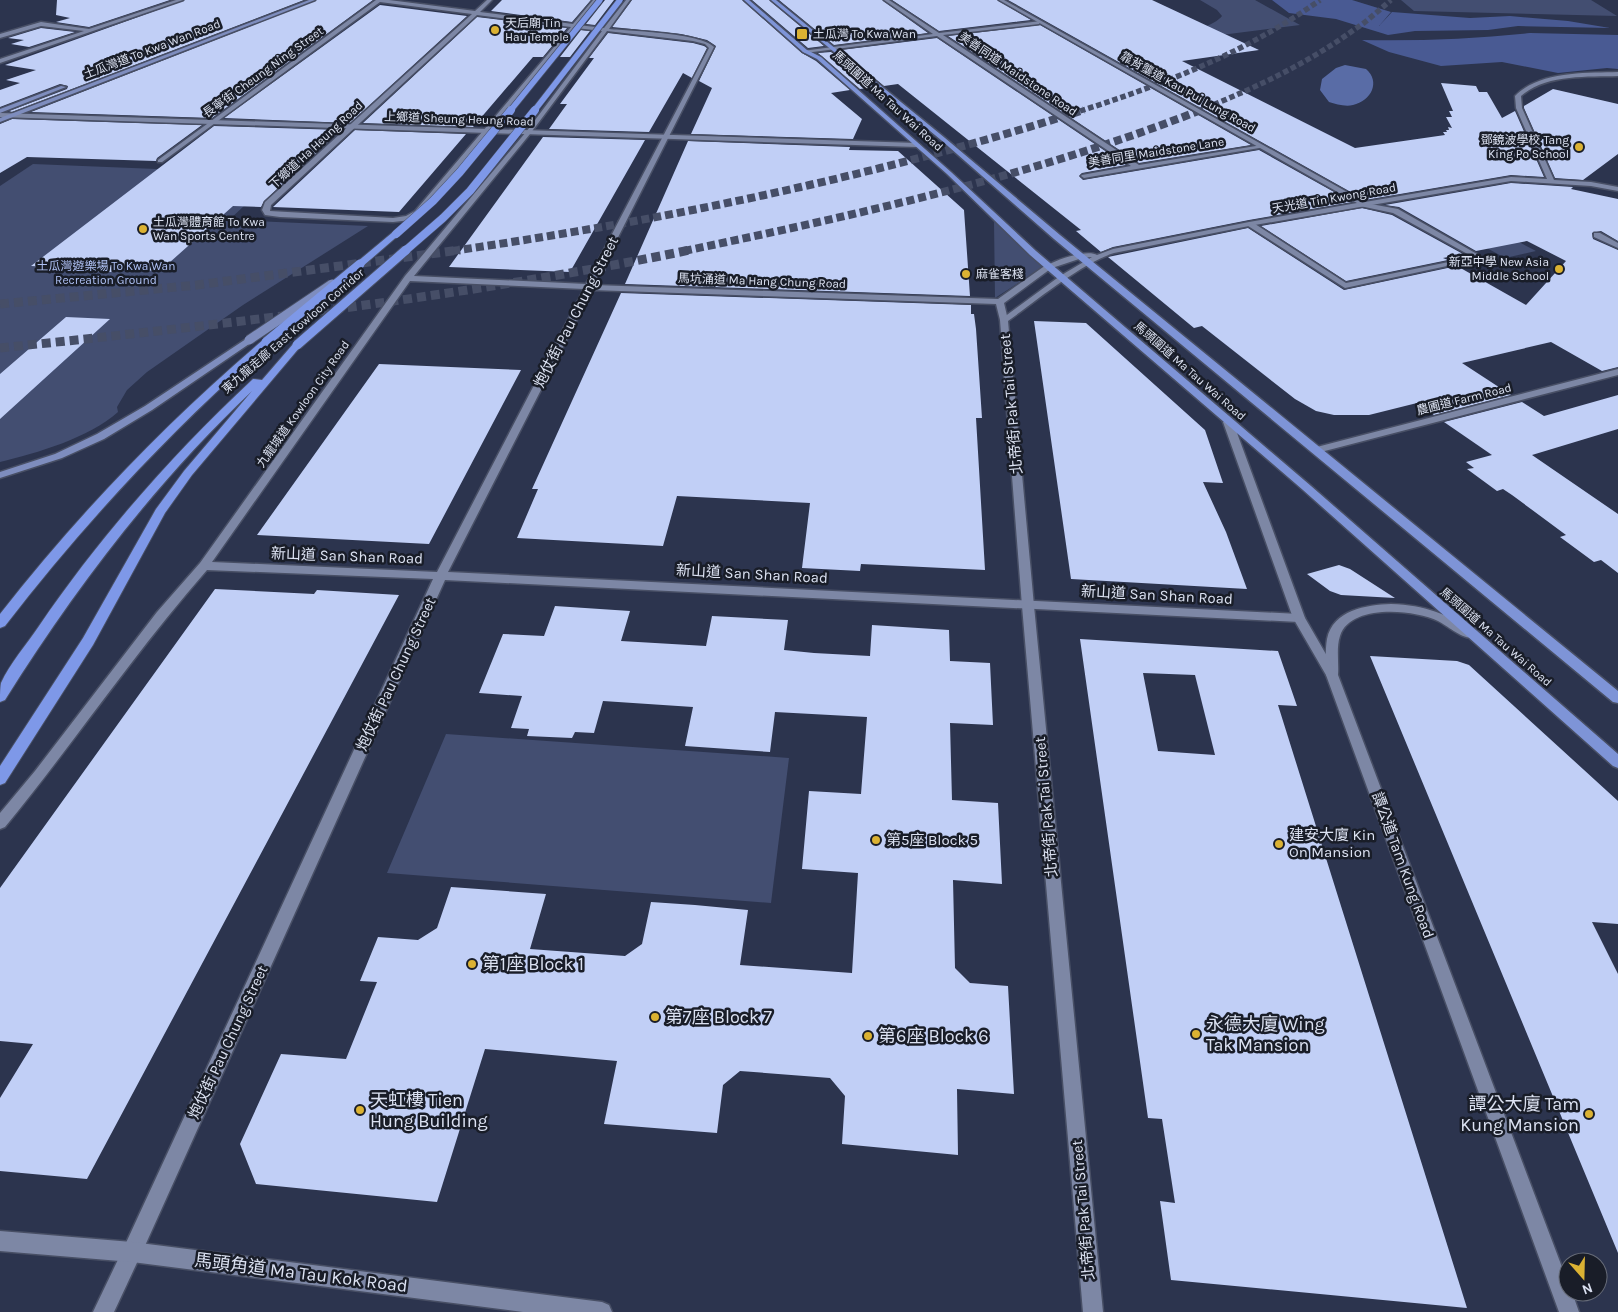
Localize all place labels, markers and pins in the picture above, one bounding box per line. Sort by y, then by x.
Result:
place label: 天后廟 Tin Hau Temple [505,16,569,44]
marker: 天后廟 Tin Hau Temple [489,24,501,36]
marker: 土瓜灣 To Kwa Wan [795,27,809,41]
place label: 土瓜灣 To Kwa Wan [813,27,916,41]
place label: 鄧鏡波學校 Tang King Po School [1481,133,1569,161]
marker: 鄧鏡波學校 Tang King Po School [1573,141,1585,153]
place label: 土瓜灣體育館 To Kwa Wan Sports Centre [153,215,265,243]
marker: 土瓜灣體育館 To Kwa Wan Sports Centre [137,223,149,235]
place label: 新亞中學 New Asia Middle School [1449,255,1549,283]
marker: 新亞中學 New Asia Middle School [1553,263,1565,275]
place label: 麻雀客棧 [976,267,1024,281]
marker: 麻雀客棧 [960,268,972,280]
place label: 建安大廈 Kin On Mansion [1289,826,1375,861]
place label: 第5座 Block 5 [886,831,978,849]
marker: 第5座 Block 5 [870,834,882,846]
marker: 建安大廈 Kin On Mansion [1273,838,1285,850]
place label: 第1座 Block 1 [482,953,584,975]
marker: 第1座 Block 1 [466,958,478,970]
place label: 第7座 Block 7 [665,1006,772,1028]
marker: 第7座 Block 7 [649,1011,661,1023]
place label: 永德大廈 Wing Tak Mansion [1206,1013,1325,1056]
place label: 第6座 Block 6 [878,1025,989,1047]
marker: 永德大廈 Wing Tak Mansion [1190,1028,1202,1040]
marker: 第6座 Block 6 [862,1030,874,1042]
place label: 天虹樓 Tien Hung Building [370,1089,488,1132]
place label: 譚公大廈 Tam Kung Mansion [1460,1093,1579,1136]
marker: 天虹樓 Tien Hung Building [354,1104,366,1116]
marker: 譚公大廈 Tam Kung Mansion [1583,1108,1595,1120]

